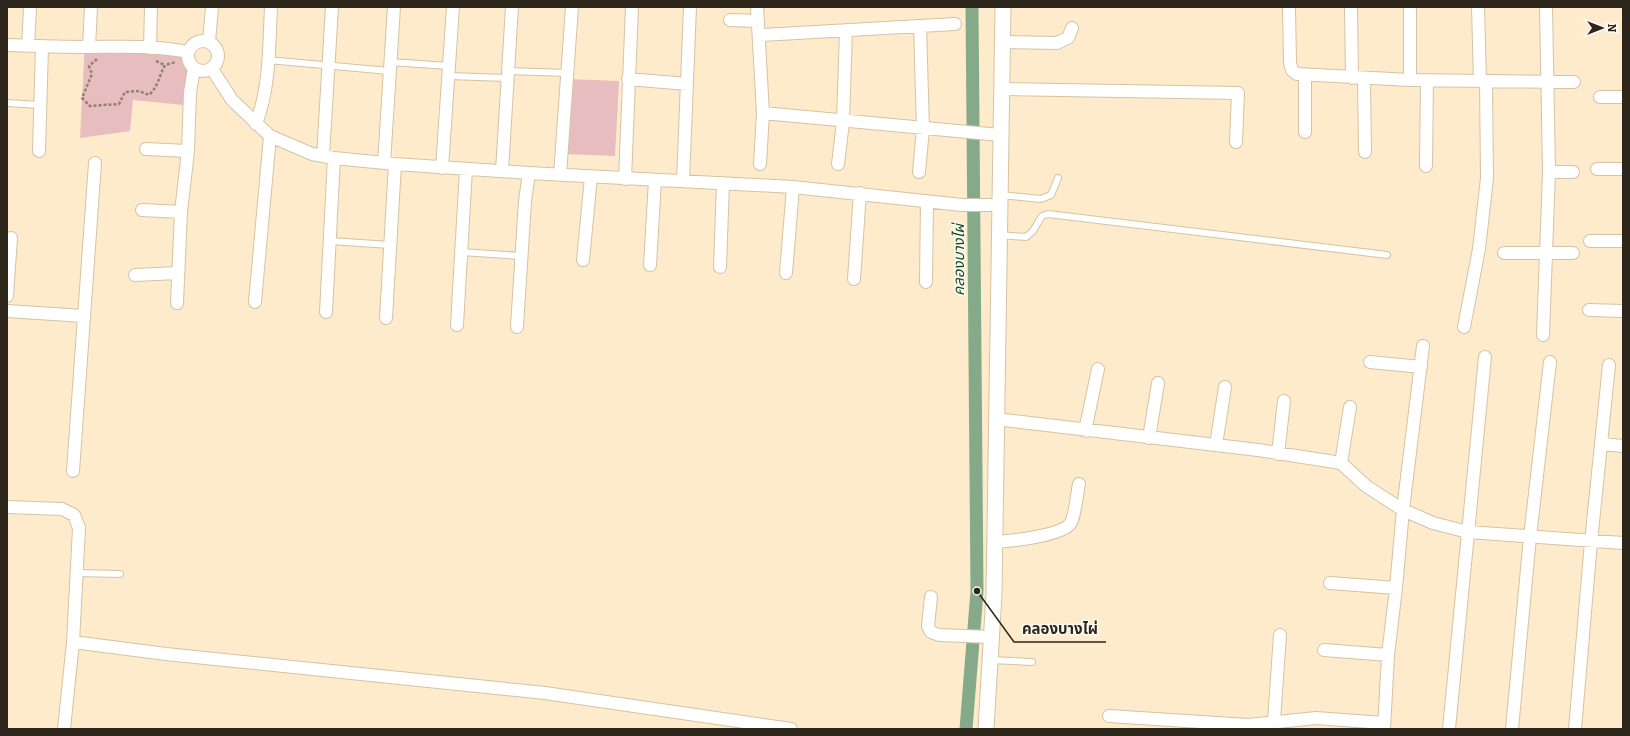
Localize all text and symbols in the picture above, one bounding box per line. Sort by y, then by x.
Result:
north arrow [1582,8,1622,48]
text: N [1605,24,1618,33]
water label: คลองบางไผ่ [950,222,968,296]
callout: คลองบางไผ่ [1014,615,1106,642]
text: คลองบางไผ่ [1022,620,1098,638]

